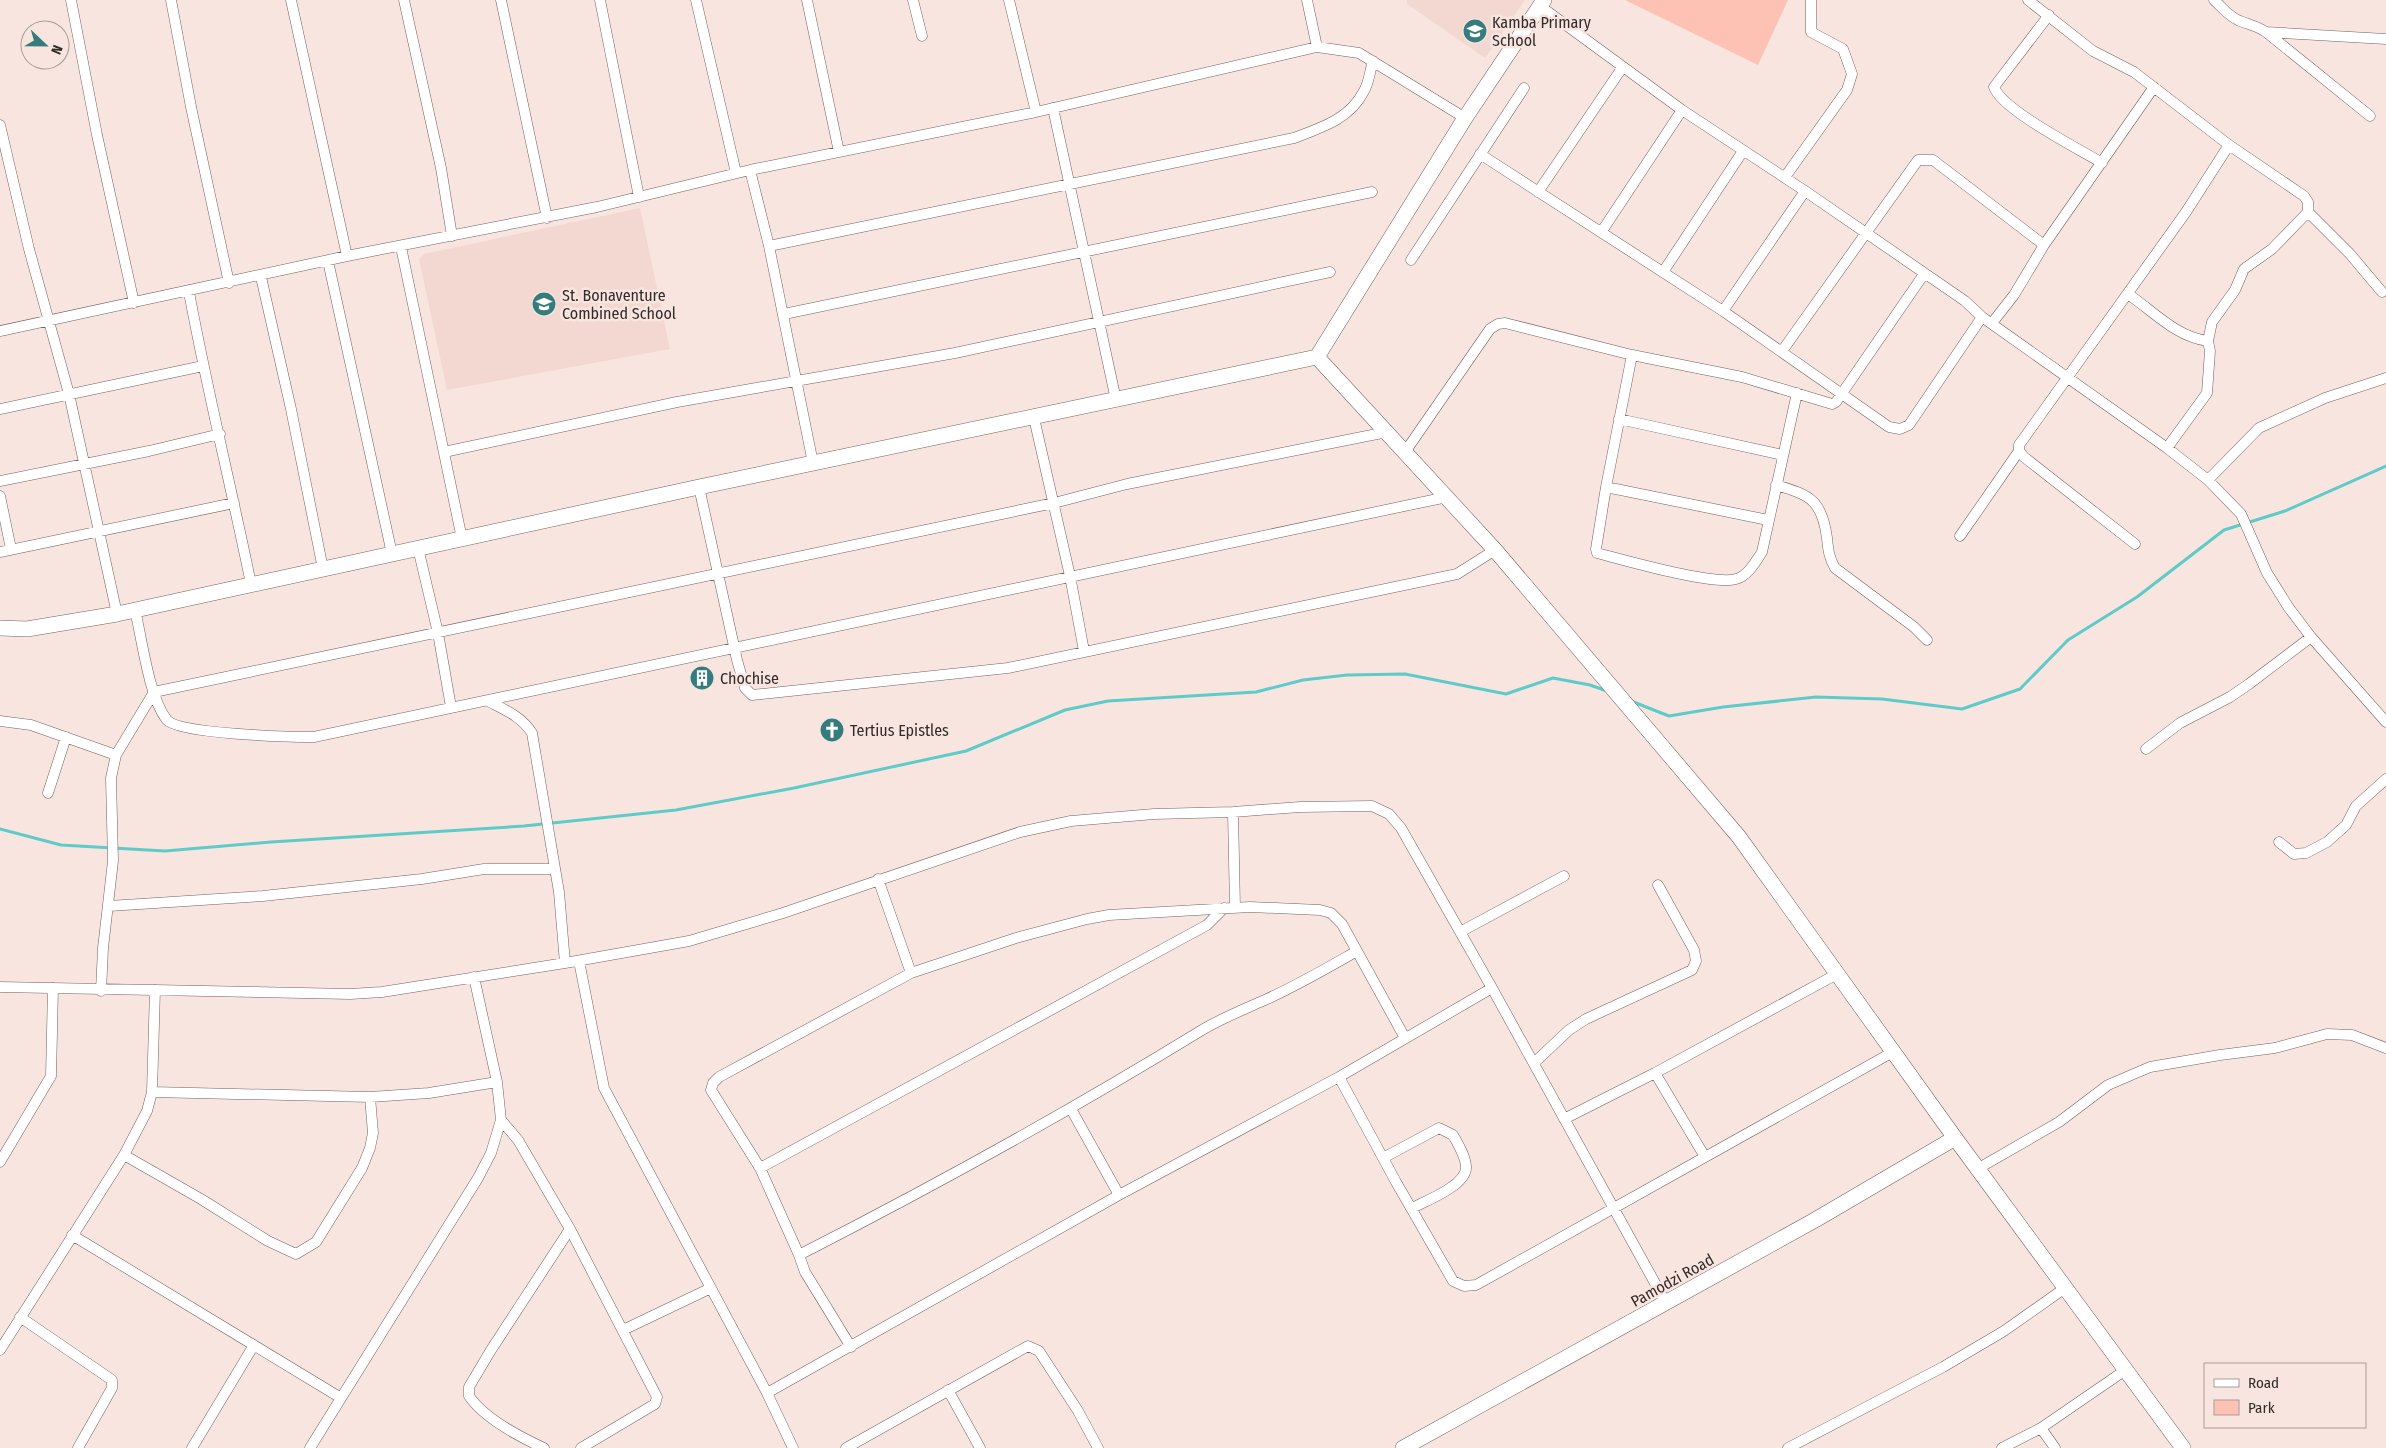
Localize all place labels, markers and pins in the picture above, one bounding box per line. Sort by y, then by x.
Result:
place label: Kamba Primary School [1492,13,1592,50]
school or university icon: Kamba Primary School [1462,18,1488,44]
place label: St. Bonaventure Combined School [562,286,676,323]
school or university icon: St. Bonaventure Combined School [531,291,557,317]
building icon: Chochise [689,665,715,691]
place label: Chochise [720,669,779,688]
church icon: Tertius Epistles [819,717,845,743]
place label: Tertius Epistles [850,721,949,740]

